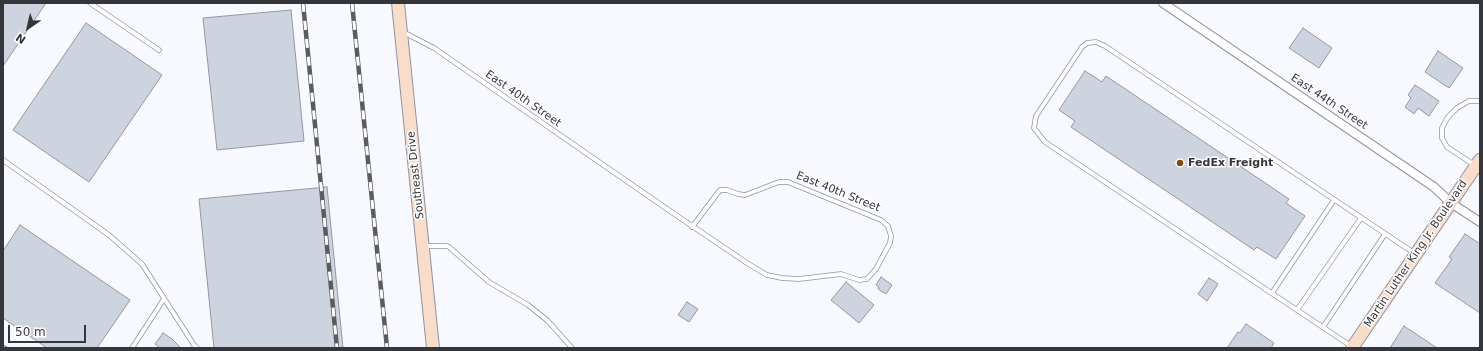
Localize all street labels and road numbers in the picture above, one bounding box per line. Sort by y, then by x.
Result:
street label: East 40th Street [483,68,563,130]
street label: East 44th Street [1288,72,1370,132]
street label: Southeast Drive [405,130,427,220]
street label: East 40th Street [794,169,882,215]
street label: Martin Luther King Jr. Boulevard [1362,178,1470,330]

